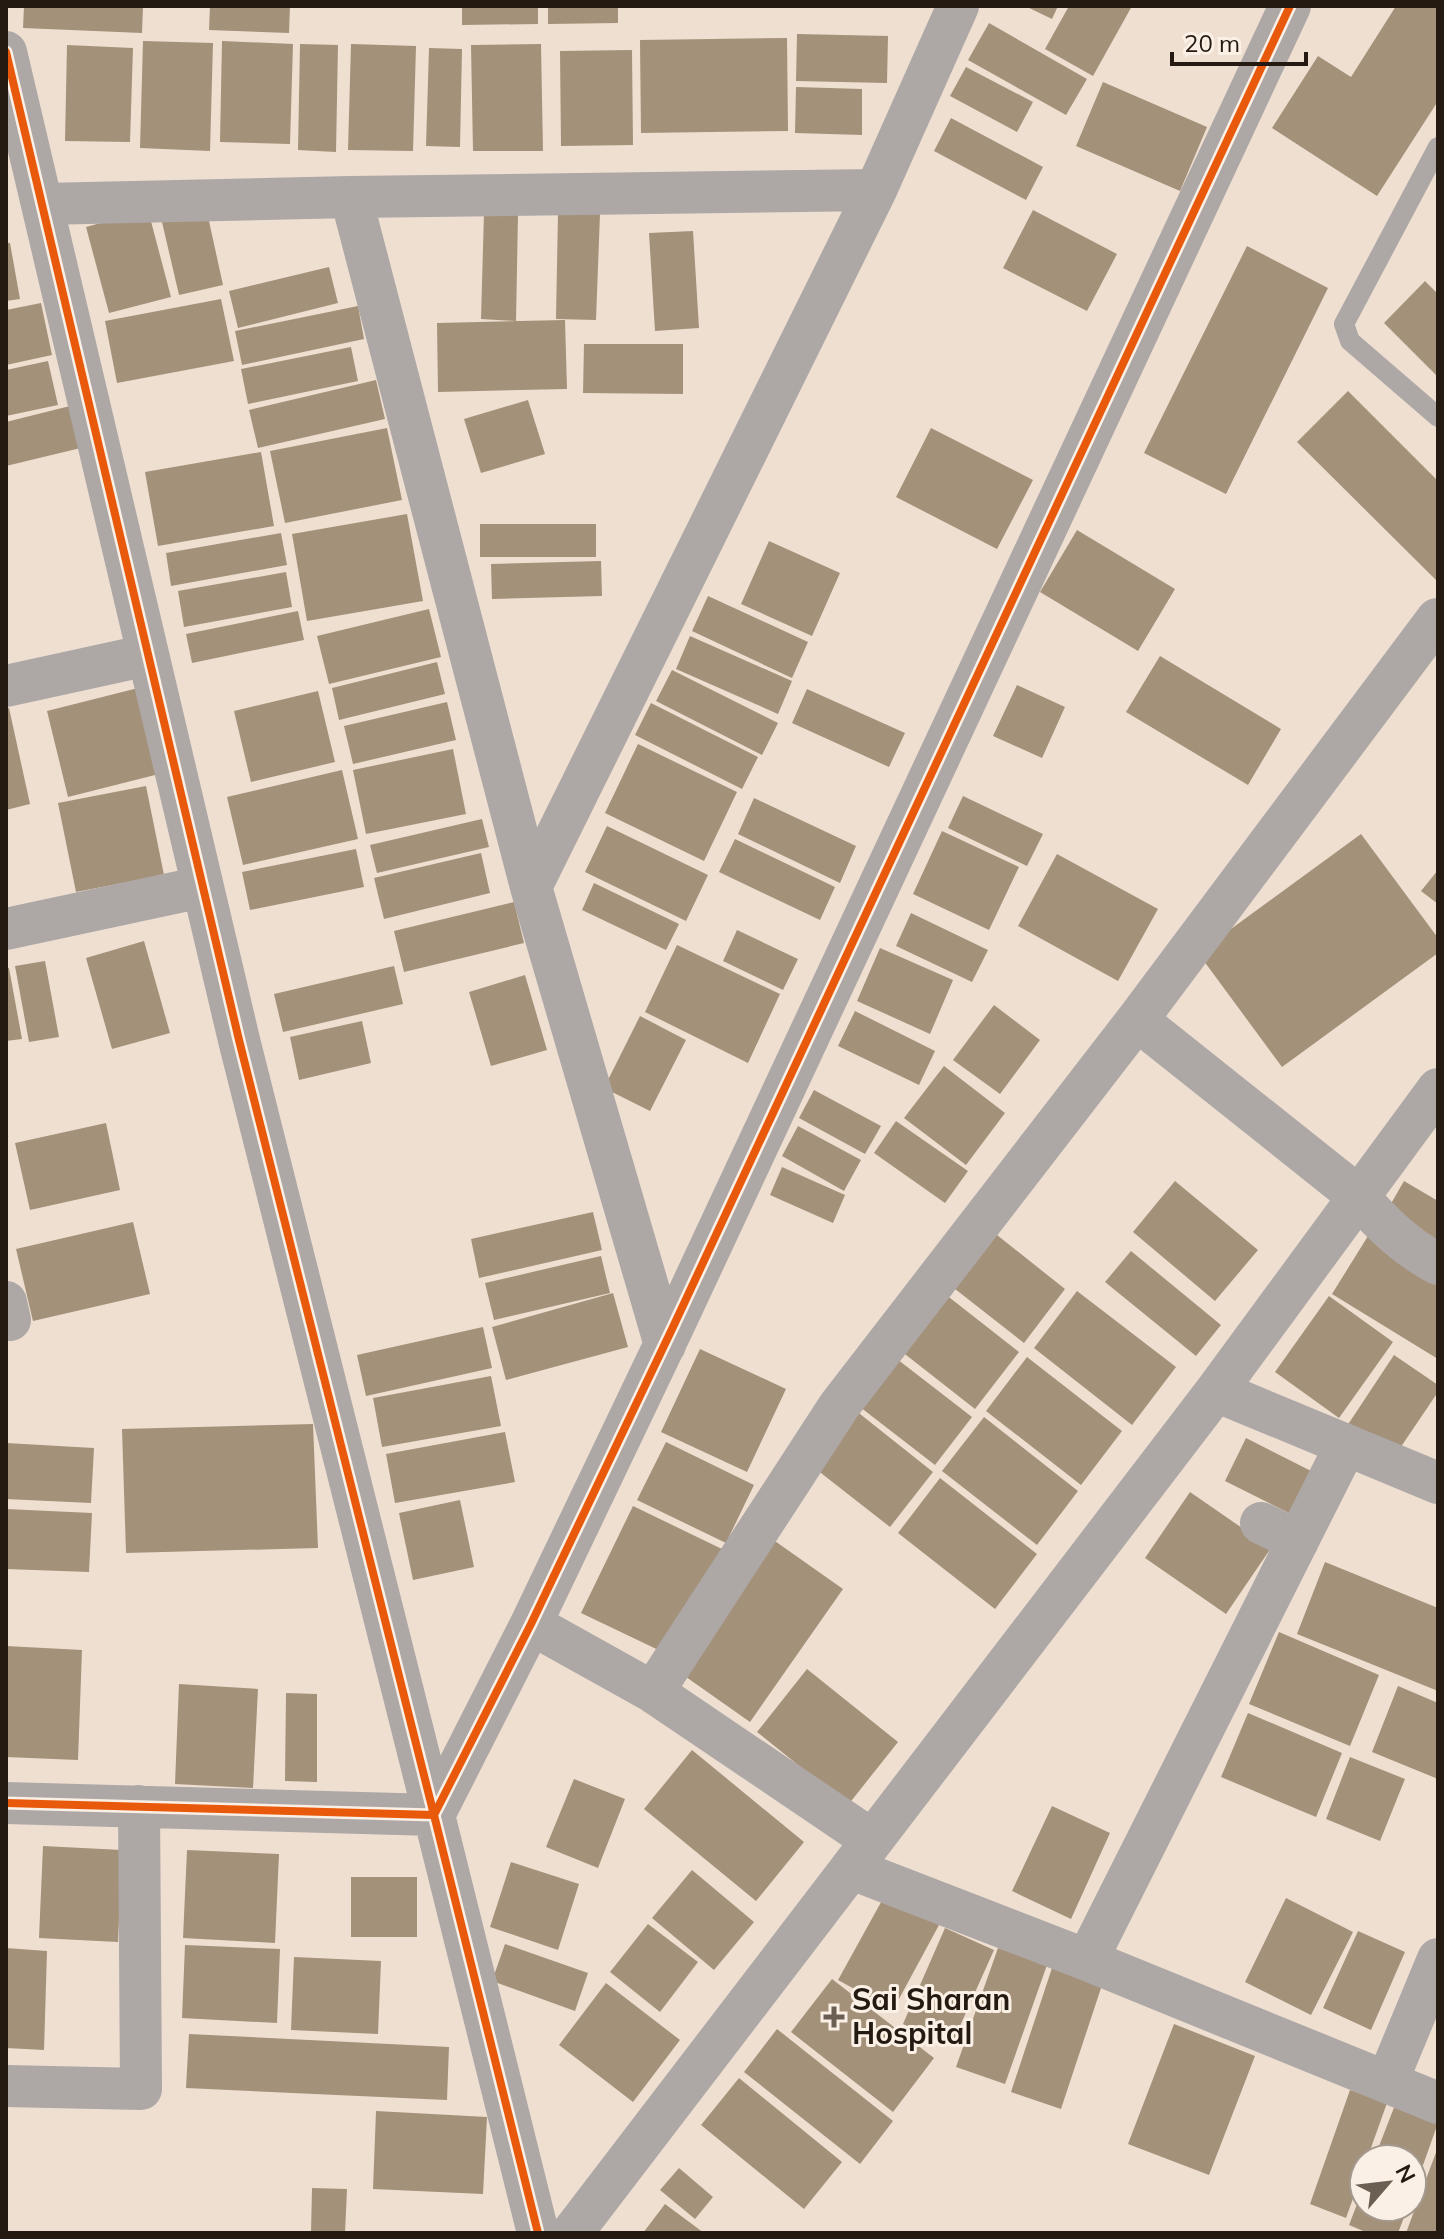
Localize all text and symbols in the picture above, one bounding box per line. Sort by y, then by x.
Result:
scale bar [1172,16,1306,66]
text: 20 m [1184,28,1240,58]
place label: Sai Sharan Hospital [852,1980,1010,2052]
marker: Sai Sharan Hospital [823,2006,845,2028]
north arrow [1348,2143,1428,2223]
text: N [1389,2160,1422,2188]

